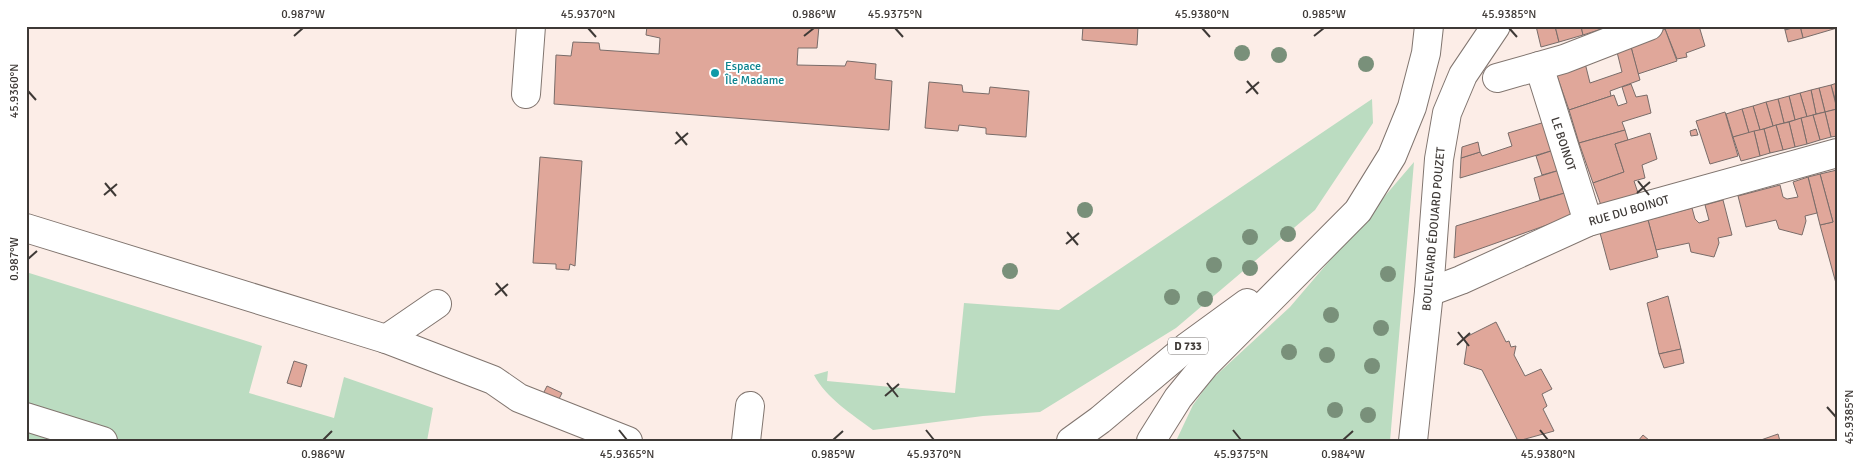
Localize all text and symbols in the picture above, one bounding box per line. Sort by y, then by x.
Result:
text: 0.987°W [281,7,325,22]
text: 45.9370°N [561,7,615,22]
text: 0.986°W [792,7,836,22]
text: 45.9375°N [868,7,922,22]
text: 45.9380°N [1175,7,1229,22]
text: 0.985°W [1302,7,1346,22]
text: 45.9385°N [1482,7,1536,22]
place label: Espace Île Madame [724,59,784,88]
text: 45.9360°N [7,64,22,118]
marker: Espace Île Madame [709,67,721,79]
street label: LE BOINOT [1547,115,1579,173]
street label: BOULEVARD ÉDOUARD POUZET [1419,146,1449,312]
street label: RUE DU BOINOT [1587,192,1671,230]
text: 0.987°W [7,237,22,281]
road number: D 733 [1168,338,1208,354]
text: 45.9385°N [1842,390,1857,444]
text: 0.986°W [301,447,345,462]
text: 45.9365°N [600,447,654,462]
text: 0.985°W [811,447,855,462]
text: 45.9370°N [907,447,961,462]
text: 45.9375°N [1214,447,1268,462]
text: 0.984°W [1321,447,1365,462]
text: 45.9380°N [1521,447,1575,462]

